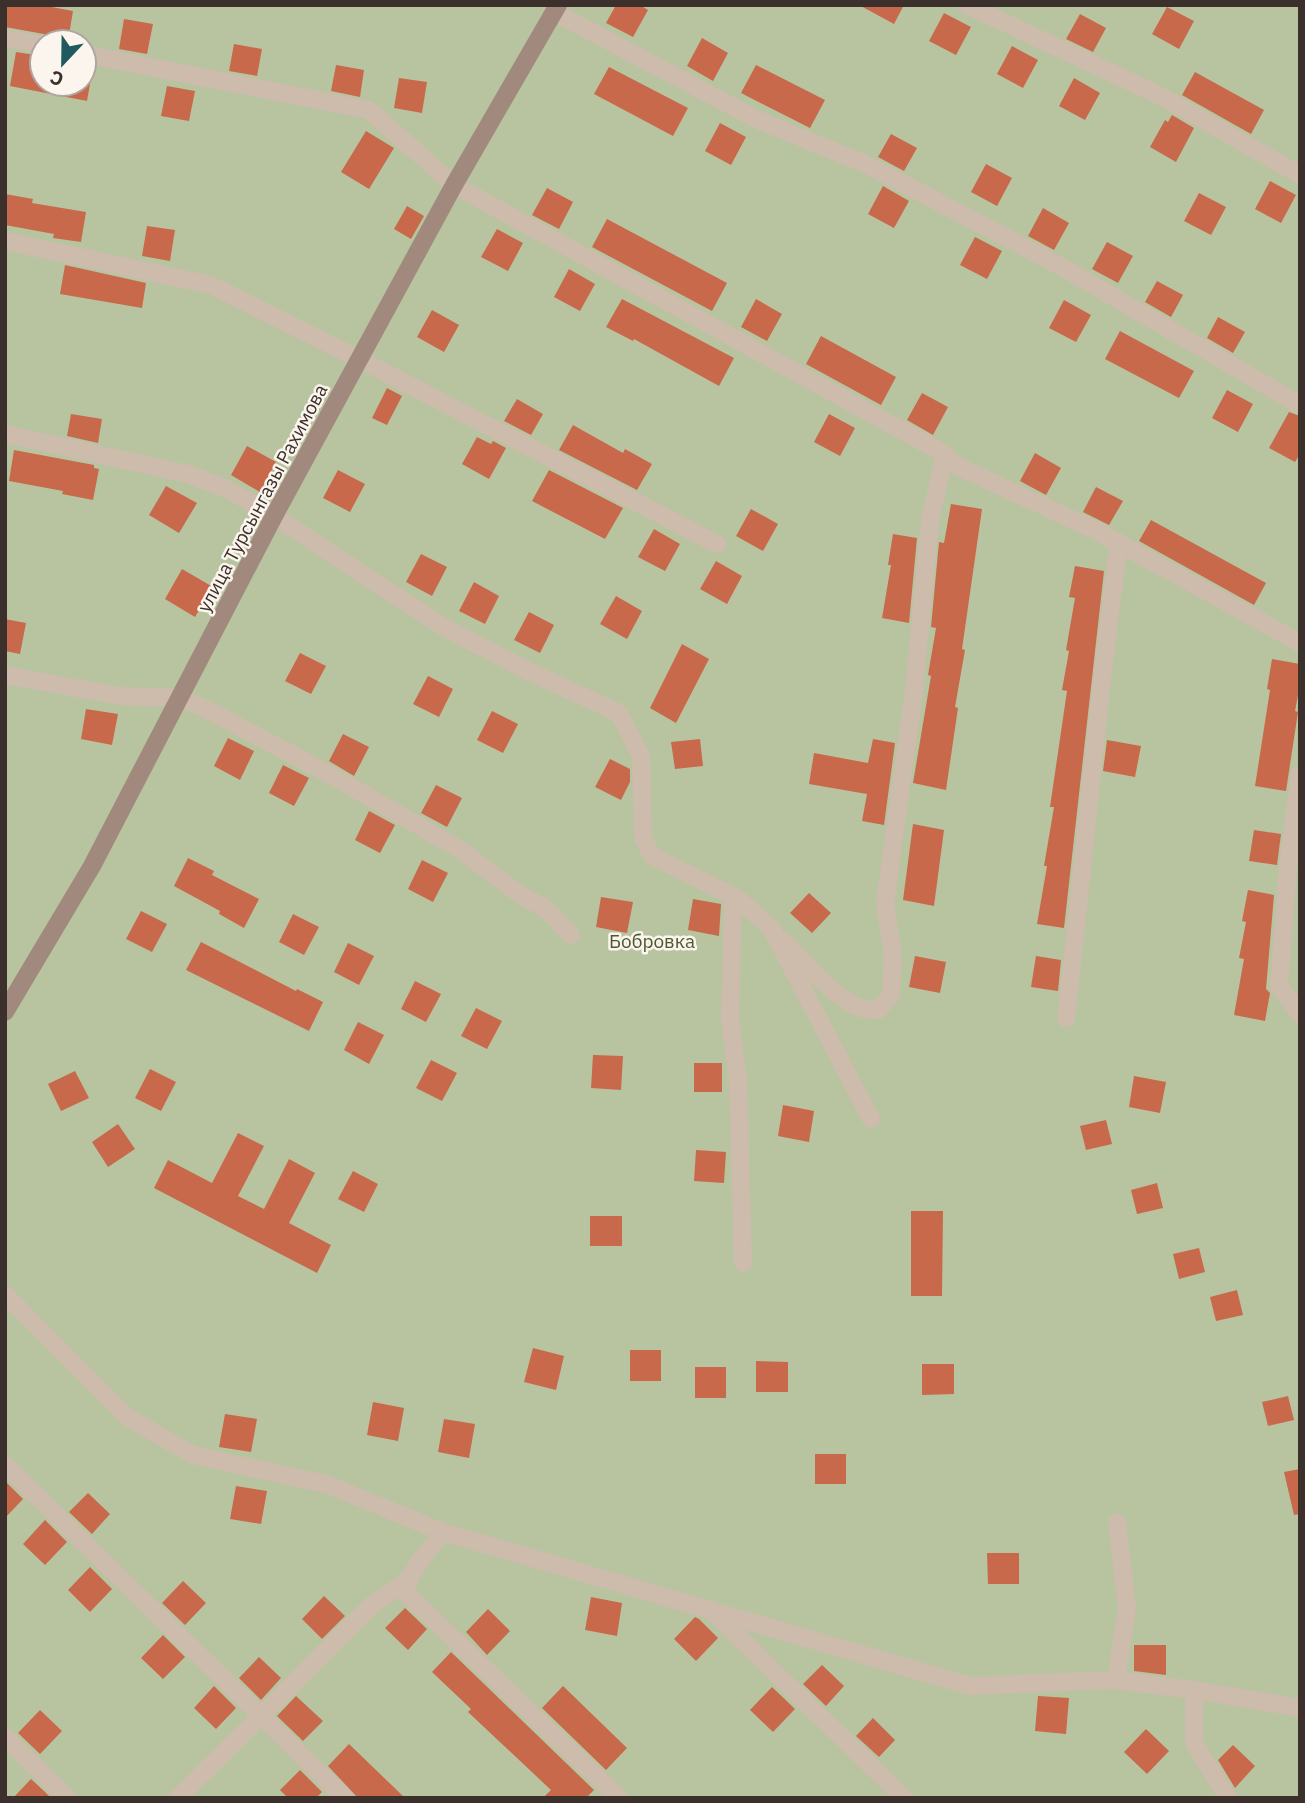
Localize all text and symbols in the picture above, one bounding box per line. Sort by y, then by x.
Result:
north arrow [28,28,98,98]
text: С [46,65,67,92]
street label: улица Турсынгазы Рахимова [192,380,332,616]
park label: Бобровка [609,929,695,953]

